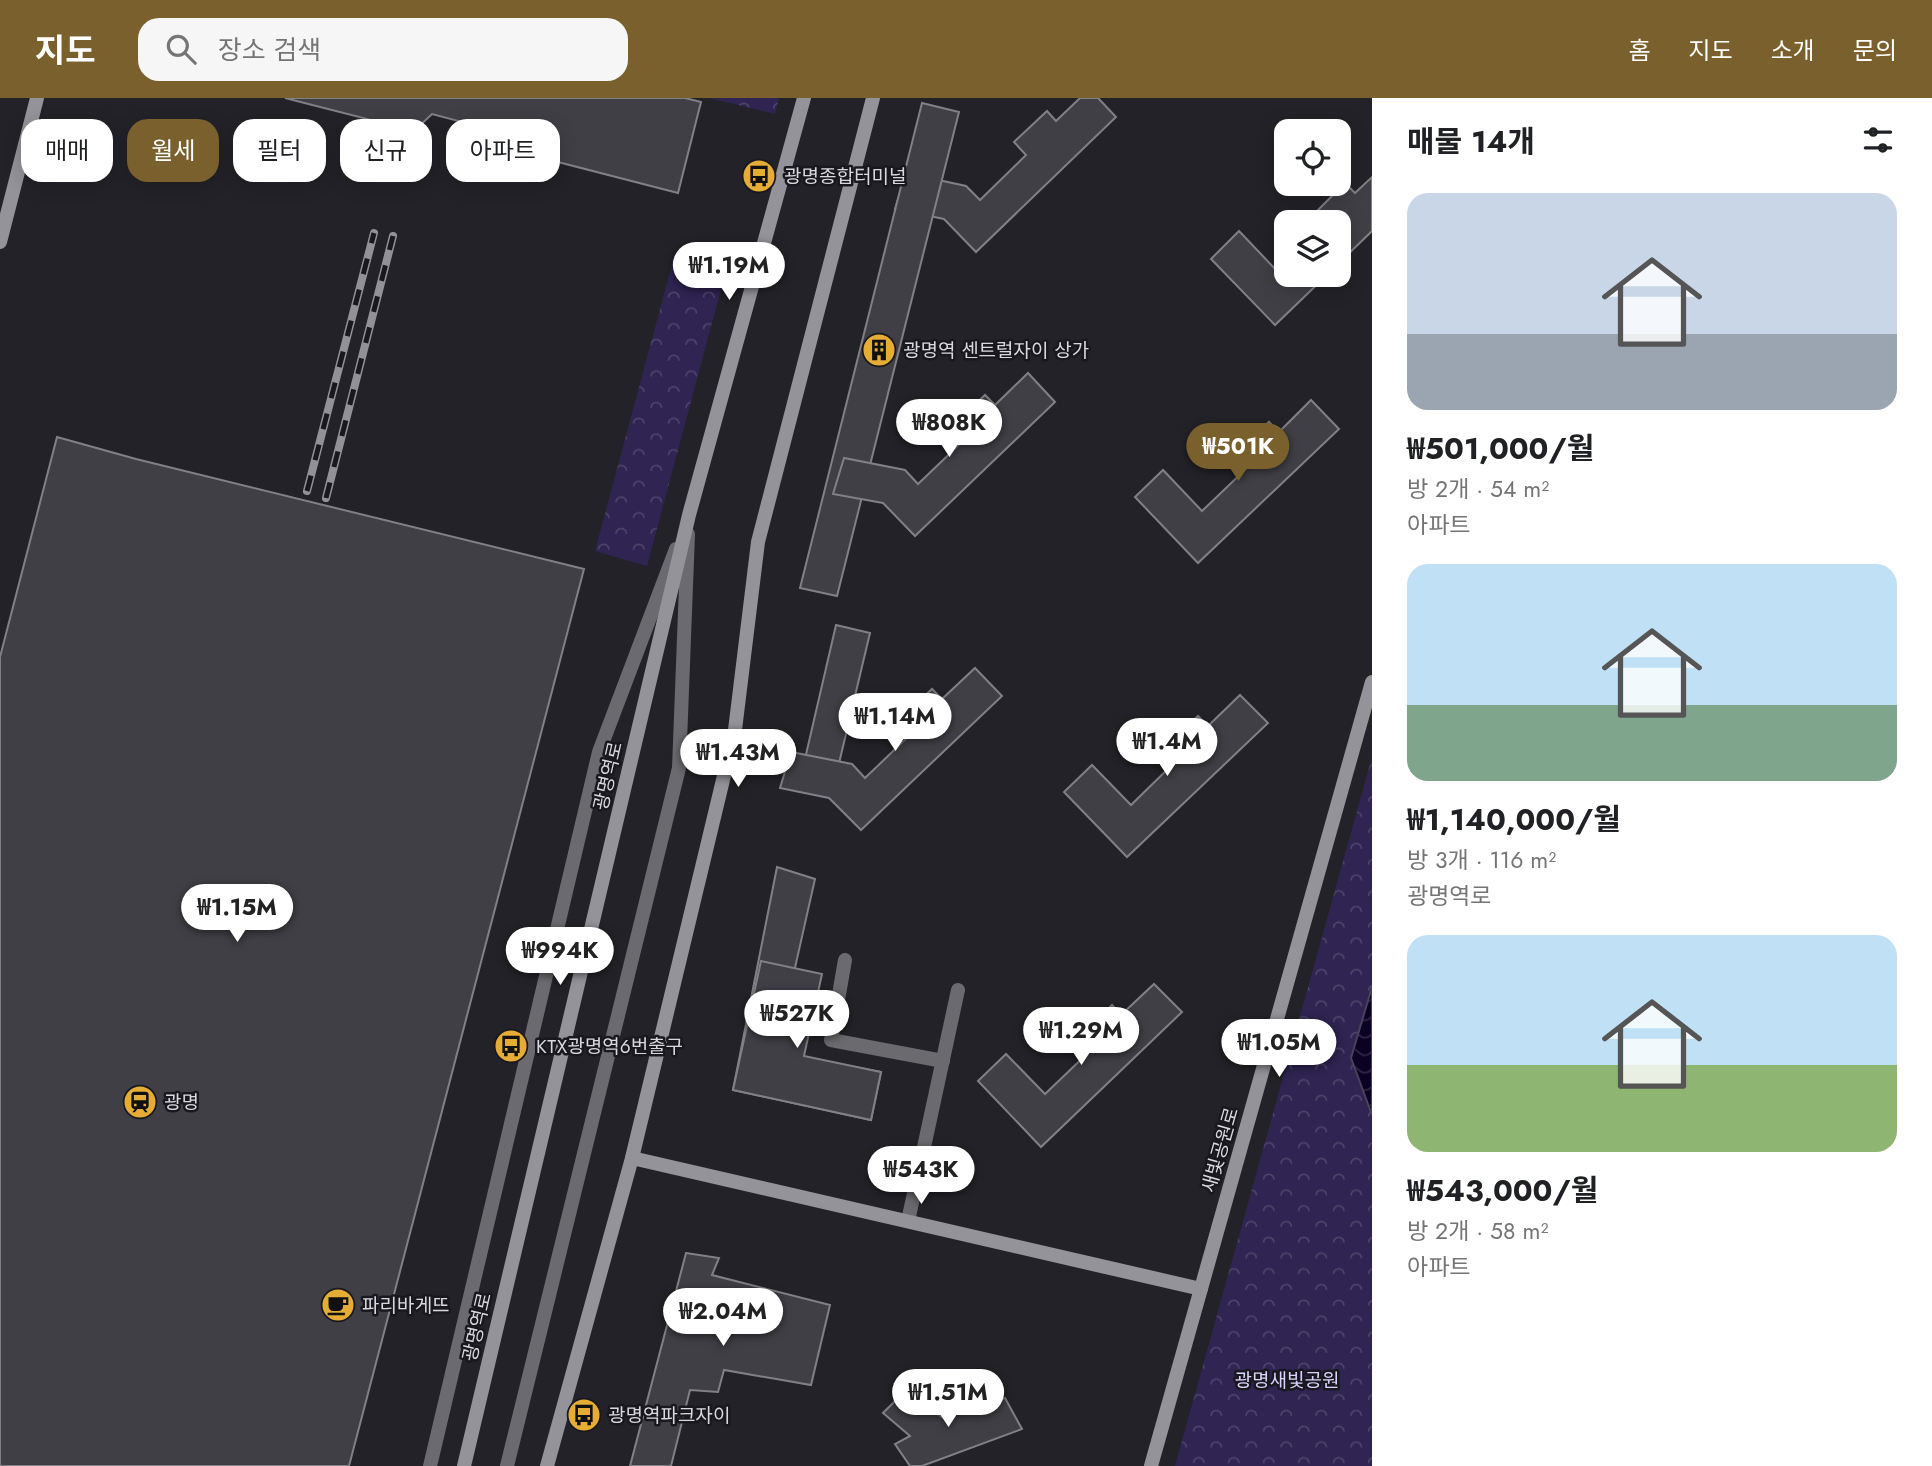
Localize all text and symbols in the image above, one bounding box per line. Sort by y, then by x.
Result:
search box [138,18,628,81]
text: 지도 [35,27,96,74]
icon: search [162,30,200,68]
text: 장소 검색 [218,31,321,69]
text: 홈 [1628,33,1650,68]
text: 지도 [1688,33,1733,68]
text: 소개 [1771,33,1815,68]
text: 문의 [1853,33,1897,68]
chip: 매매 [21,119,113,182]
chip: 월세 [127,119,219,182]
chip: 필터 [233,119,326,182]
chip: 신규 [340,119,432,182]
chip: 아파트 [446,119,560,182]
map controls [1274,119,1351,287]
button: locate [1274,119,1351,196]
text: 매물 14개 [1407,120,1535,163]
icon: filters [1859,121,1897,159]
bus stop icon: 광명종합터미널 [740,157,778,195]
place label: 광명종합터미널 [784,163,906,190]
button: layers [1274,210,1351,287]
icon: home [1589,239,1715,365]
pin: ₩1.19M [672,242,786,302]
text: ₩1.19M [689,248,769,282]
building icon: 광명역 센트럴자이 상가 [860,331,898,369]
place label: 광명역 센트럴자이 상가 [903,337,1089,364]
pin: ₩808K [900,400,998,459]
text: ₩808K [912,405,986,439]
pin: ₩501K [1189,424,1287,483]
text: ₩501,000/월 [1407,427,1594,470]
text: ₩501K [1202,429,1274,463]
text: 방 2개 · 54 m² [1407,472,1549,506]
text: 아파트 [1407,508,1470,542]
icon: home [1589,610,1715,736]
pin: ₩1.14M [838,694,952,753]
text: ₩1.14M [855,699,935,733]
pin: ₩1.4M [1118,718,1216,778]
text: ₩1.4M [1132,724,1202,758]
pin: ₩1.43M [681,730,795,789]
text: ₩1.43M [696,735,780,769]
street label: 광명역로 [587,739,629,813]
text: ₩1,140,000/월 [1407,798,1621,841]
text: 방 3개 · 116 m² [1407,843,1556,877]
text: 광명역로 [1407,879,1492,913]
pin: ₩1.15M [180,884,294,944]
text: ₩1.15M [197,890,277,924]
pin: ₩994K [511,928,609,987]
text: ₩994K [522,933,598,967]
icon: home [1589,981,1715,1107]
pin: ₩527K [748,990,846,1050]
text: ₩527K [760,996,834,1030]
pin: ₩1.29M [1024,1007,1138,1067]
text: ₩1.29M [1039,1013,1123,1047]
pin: ₩1.05M [1222,1020,1336,1079]
text: ₩1.05M [1237,1025,1321,1059]
bus stop icon: KTX광명역6번출구 [492,1027,530,1065]
place label: KTX광명역6번출구 [536,1033,683,1060]
station icon: 광명 [121,1083,159,1121]
place label: 광명 [164,1089,199,1116]
street label: 새빛공원로 [1195,1104,1245,1196]
pin: ₩543K [872,1146,970,1206]
text: ₩543K [884,1152,958,1186]
text: ₩543,000/월 [1407,1169,1598,1212]
text: 방 2개 · 58 m² [1407,1214,1548,1248]
text: 아파트 [1407,1250,1470,1284]
cafe icon: 파리바게뜨 [319,1286,357,1324]
pin: ₩2.04M [666,1288,780,1348]
street label: 광명역로 [456,1290,498,1364]
place label: 파리바게뜨 [362,1292,449,1319]
text: ₩2.04M [679,1294,767,1328]
park label: 광명새빛공원 [1235,1367,1339,1394]
pin: ₩1.51M [891,1370,1005,1429]
text: ₩1.51M [908,1375,988,1409]
bus stop icon: 광명역파크자이 [565,1396,603,1434]
place label: 광명역파크자이 [608,1402,730,1429]

